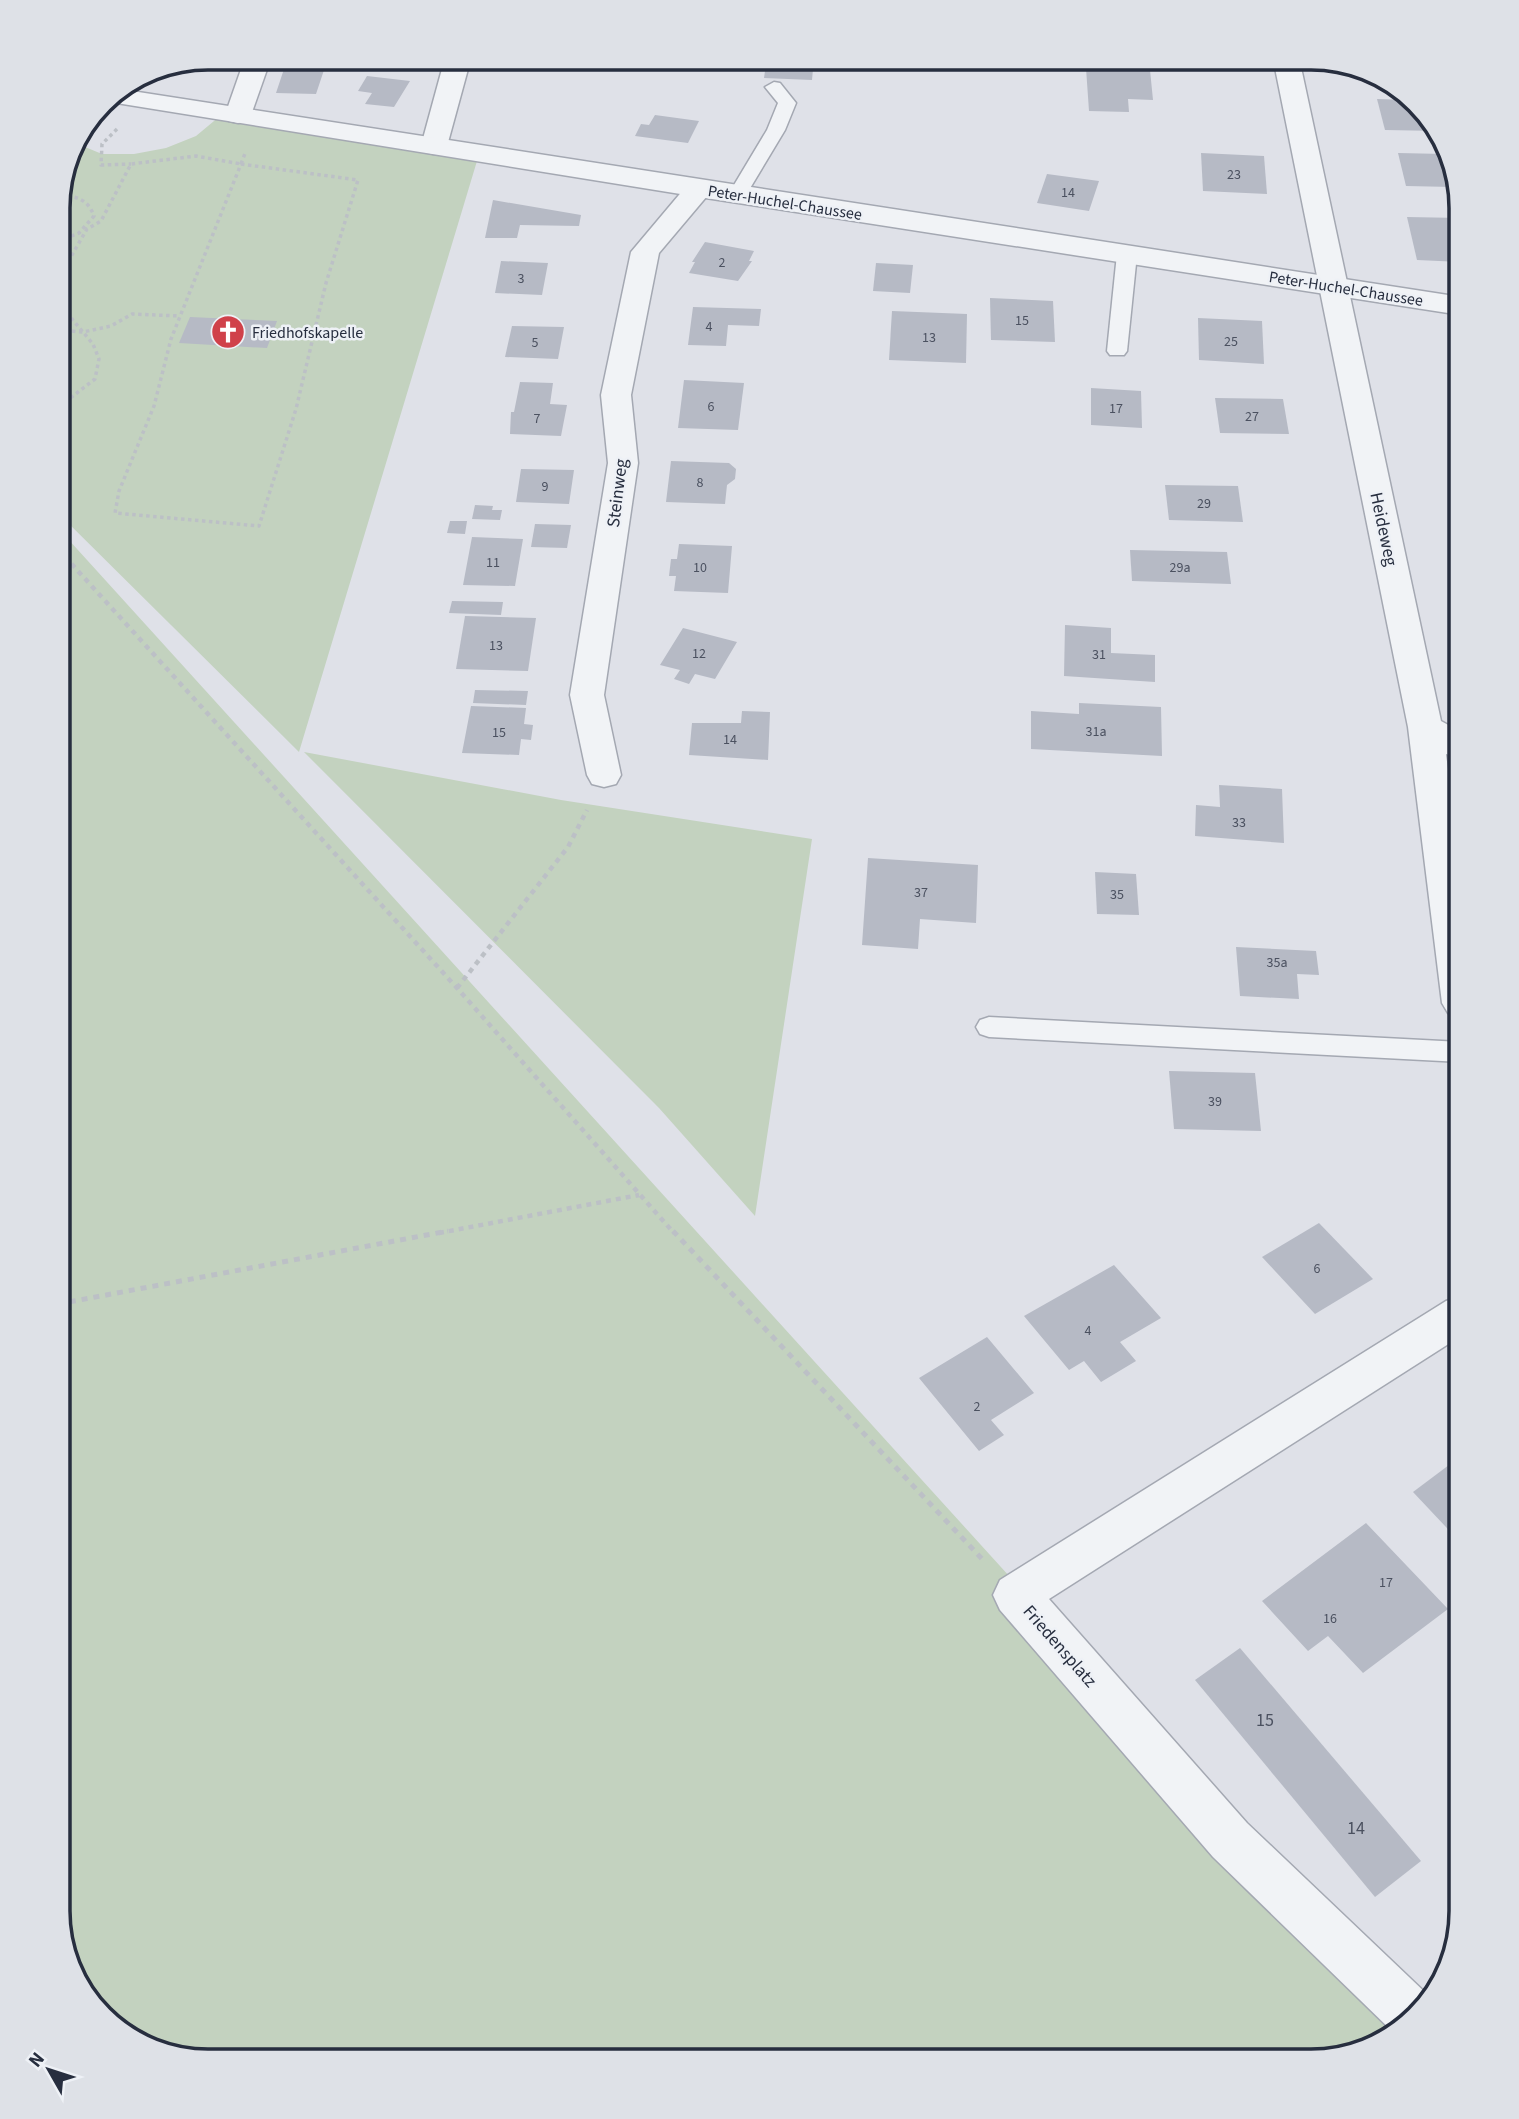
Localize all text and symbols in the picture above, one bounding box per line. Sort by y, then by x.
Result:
house number: 23 [1227,165,1241,185]
street label: Peter-Huchel-Chaussee [706,180,864,226]
house number: 14 [1061,183,1075,203]
house number: 2 [719,253,726,273]
street label: Peter-Huchel-Chaussee [1267,266,1425,312]
house number: 3 [518,269,525,289]
house number: 15 [1015,311,1029,331]
church icon: Friedhofskapelle [209,313,247,351]
house number: 4 [706,317,713,337]
place label: Friedhofskapelle [252,322,363,344]
house number: 13 [922,328,936,348]
house number: 25 [1224,332,1238,352]
house number: 5 [532,333,539,353]
house number: 6 [708,397,715,417]
house number: 17 [1109,399,1123,419]
house number: 27 [1245,407,1259,427]
house number: 7 [534,409,541,429]
street label: Steinweg [601,457,634,529]
house number: 8 [697,473,704,493]
house number: 9 [542,477,549,497]
street label: Heideweg [1364,490,1404,568]
house number: 29 [1197,494,1211,514]
house number: 11 [486,553,500,573]
house number: 10 [693,558,707,578]
house number: 29a [1170,558,1190,578]
house number: 13 [489,636,503,656]
house number: 12 [692,644,706,664]
house number: 31 [1092,645,1106,665]
house number: 31a [1086,722,1106,742]
house number: 15 [492,723,506,743]
house number: 14 [723,730,737,750]
house number: 33 [1232,813,1246,833]
house number: 37 [914,883,928,903]
house number: 35 [1110,885,1124,905]
house number: 35a [1267,953,1287,973]
house number: 39 [1208,1092,1222,1112]
house number: 6 [1314,1259,1321,1279]
house number: 4 [1085,1321,1092,1341]
house number: 2 [974,1397,981,1417]
house number: 17 [1379,1573,1393,1593]
street label: Friedensplatz [1017,1600,1103,1693]
house number: 16 [1323,1609,1337,1629]
house number: 15 [1256,1708,1274,1733]
house number: 14 [1347,1816,1365,1841]
north arrow [14,2035,84,2105]
text: N [22,2047,51,2074]

